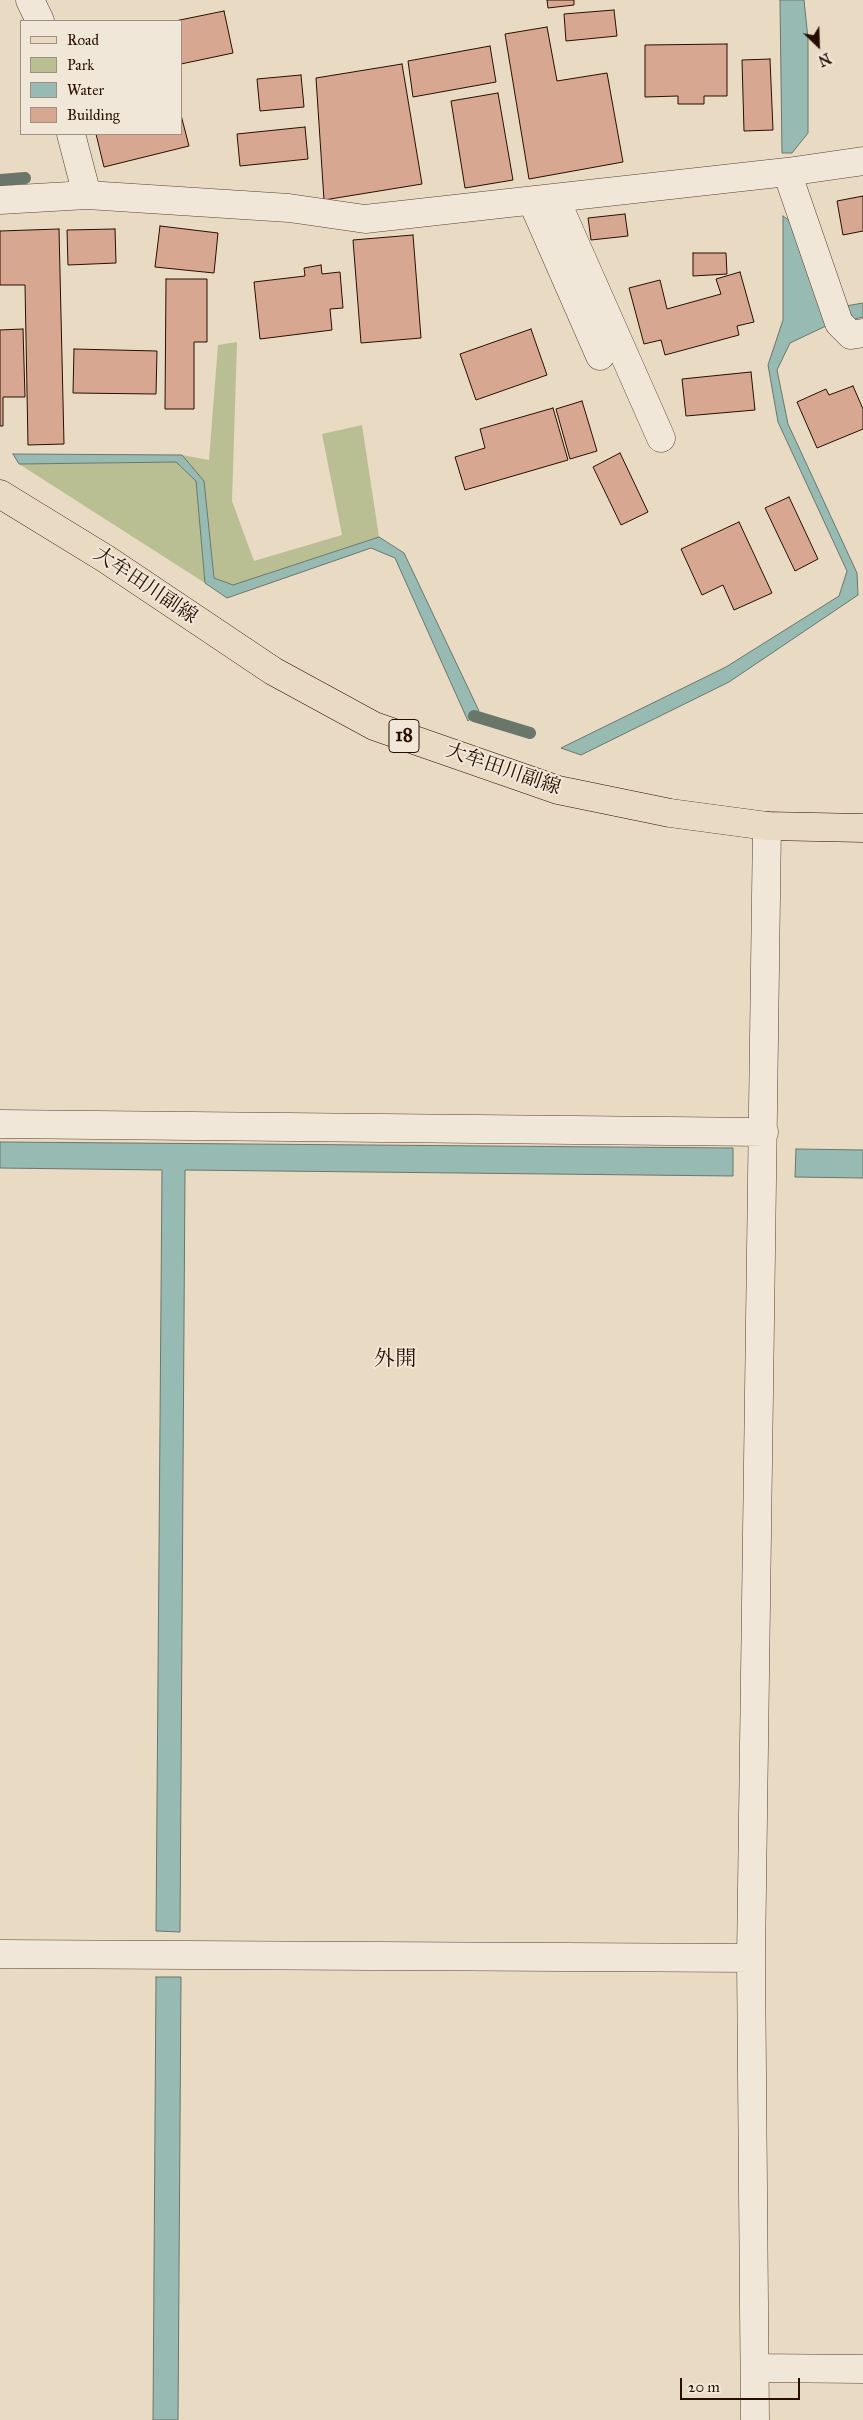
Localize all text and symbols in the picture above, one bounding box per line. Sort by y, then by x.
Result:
legend [20,20,182,135]
north arrow [793,20,843,70]
text: Road [67,31,99,49]
text: N [815,49,833,69]
text: Park [67,56,94,74]
text: Water [67,81,104,99]
text: Building [67,106,120,124]
street label: 大牟田川副線 [89,543,201,629]
road number: 18 [389,719,419,752]
street label: 大牟田川副線 [442,739,564,801]
district label: 外開 [374,1347,416,1373]
scale bar [683,2368,803,2400]
text: 20 m [688,2378,720,2396]

